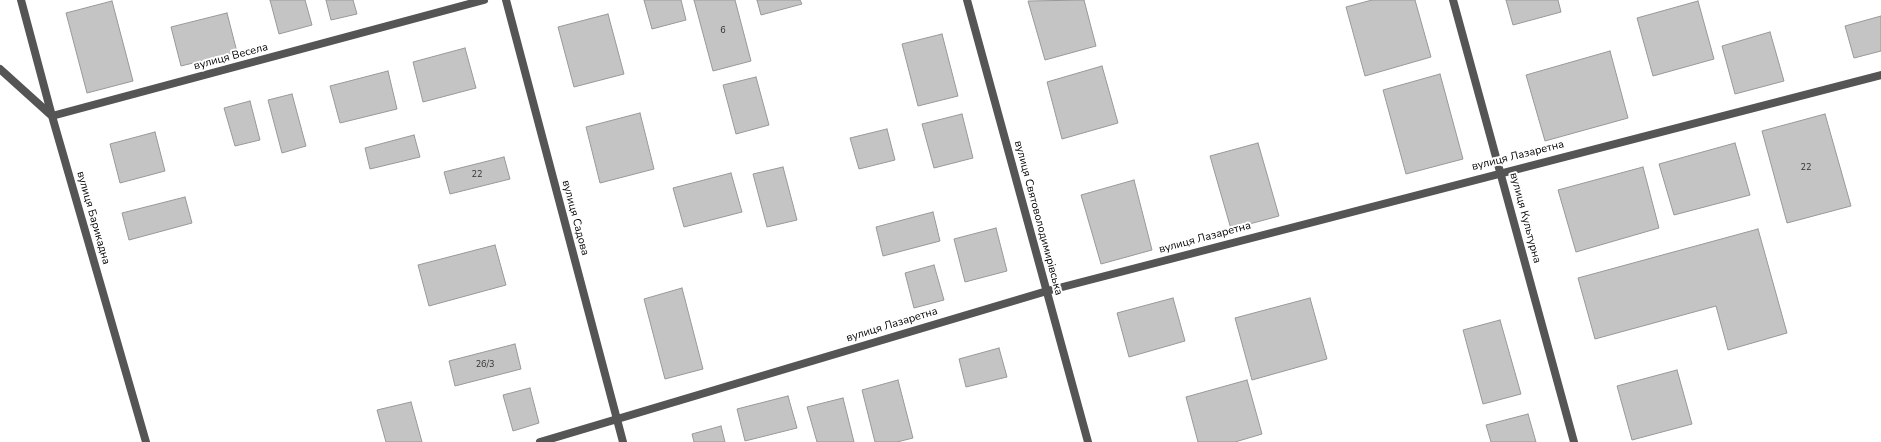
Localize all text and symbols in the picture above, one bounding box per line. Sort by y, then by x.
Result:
house number: 6 [720,26,726,36]
street label: вулиця Весела [192,41,270,73]
street label: вулиця Лазаретна [1470,138,1566,174]
street label: вулиця Святоволодимирівська [1011,139,1065,297]
house number: 22 [1801,163,1811,173]
street label: вулиця Барикадна [73,170,113,266]
house number: 22 [472,170,482,180]
street label: вулиця Культурна [1507,171,1543,265]
street label: вулиця Садова [559,179,591,257]
street label: вулиця Лазаретна [1158,219,1252,257]
street label: вулиця Лазаретна [845,305,939,345]
house number: 26/3 [476,360,494,370]

